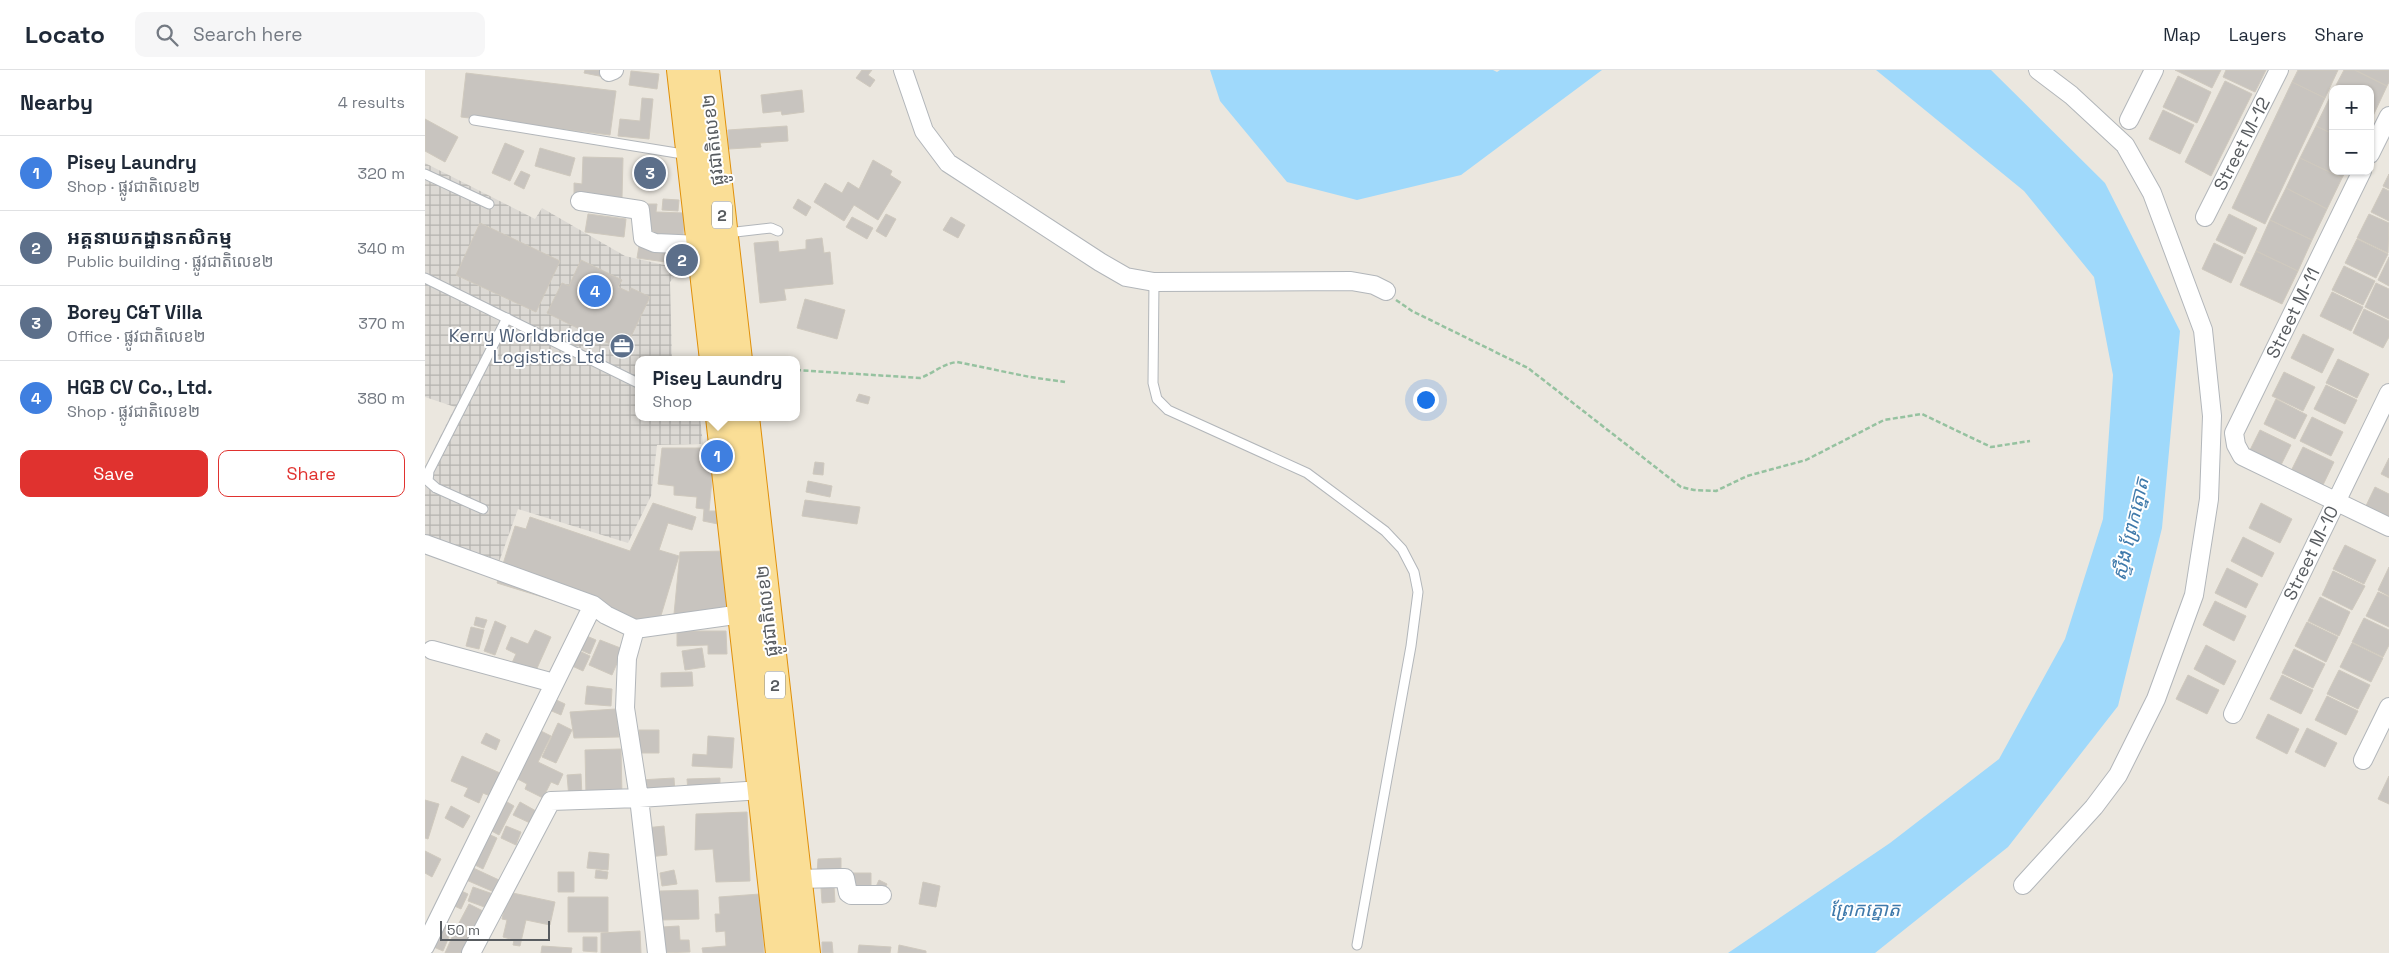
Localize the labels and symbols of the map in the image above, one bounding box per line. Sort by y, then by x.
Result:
street label: ផ្លូវជាតិលេខ២ [696,92,734,187]
street label: Street M-12 [2208,93,2275,194]
pin: 3 [634,154,666,192]
road number: 2 [712,202,732,228]
pin: 2 [666,241,698,279]
street label: Street M-11 [2261,263,2324,362]
pin: 4 [579,272,611,310]
place label: Kerry Worldbridge Logistics Ltd [449,324,605,368]
office icon: Kerry Worldbridge Logistics Ltd [609,333,635,359]
your location [1413,387,1439,413]
pin: 1 [701,437,733,475]
water label: ស្ទឹង ព្រែកត្នោត [2107,474,2155,583]
street label: Street M-10 [2278,502,2343,604]
street label: ផ្លូវជាតិលេខ២ [750,563,788,658]
road number: 2 [765,672,785,698]
water label: ព្រែកត្នោត [1830,897,1901,922]
scale bar [440,918,550,941]

